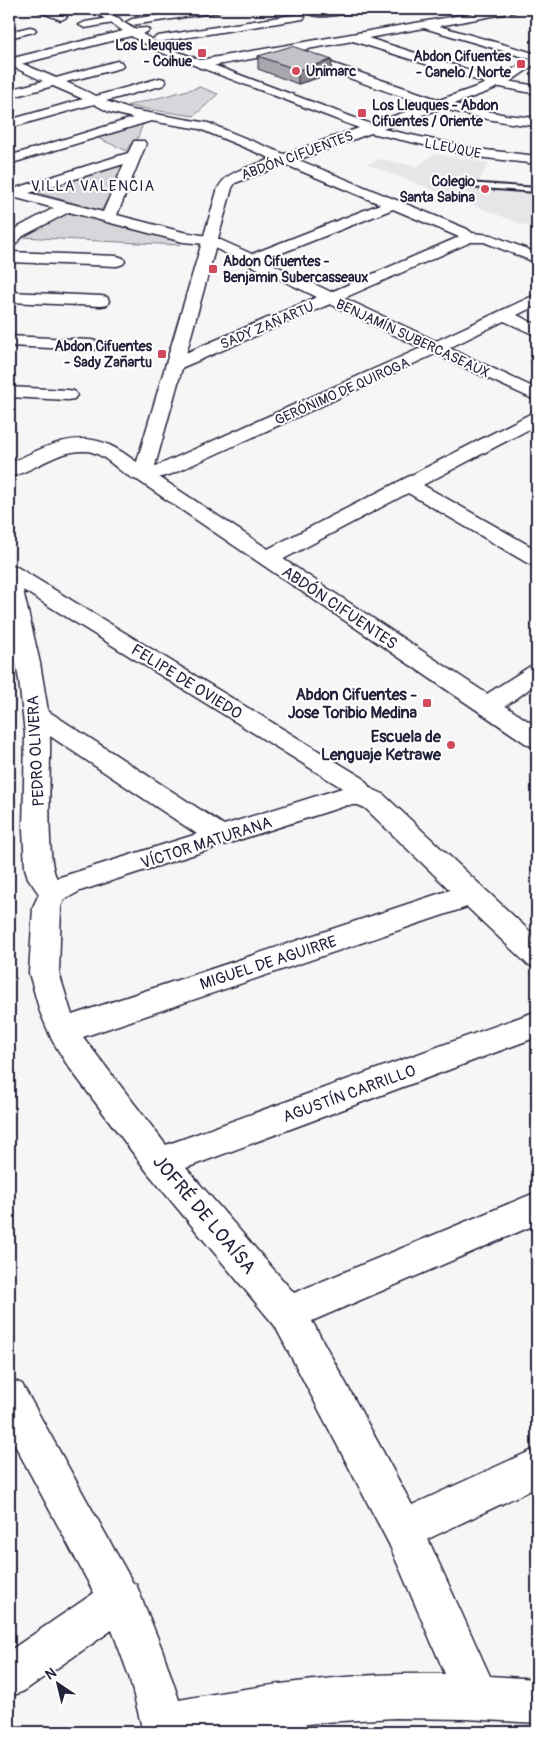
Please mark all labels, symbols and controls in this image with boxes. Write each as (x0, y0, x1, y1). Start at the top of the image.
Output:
place label: Los Lleuques - Coihue (115, 37, 193, 70)
marker: Los Lleuques - Coihue (196, 47, 208, 59)
place label: Abdon Cifuentes - Canelo / Norte (414, 48, 512, 81)
marker: Abdon Cifuentes - Canelo / Norte (515, 58, 527, 70)
place label: Unimarc (306, 63, 356, 80)
marker: Unimarc (290, 65, 302, 77)
place label: Los Lleuques - Abdon Cifuentes / Oriente (372, 97, 499, 130)
marker: Los Lleuques - Abdon Cifuentes / Oriente (356, 107, 368, 119)
street label: ABDÓN CIFUENTES (239, 126, 355, 184)
street label: LLEUQUE (423, 135, 483, 162)
place label: Colegio Santa Sabina (399, 173, 475, 206)
district label: VILLA VALENCIA (31, 177, 155, 196)
marker: Colegio Santa Sabina (479, 183, 491, 195)
place label: Abdon Cifuentes - Benjamin Subercasseaux (223, 253, 368, 286)
marker: Abdon Cifuentes - Benjamin Subercasseaux (207, 263, 219, 275)
street label: BENJAMÍN SUBERCASEAUX (333, 294, 493, 382)
street label: SADY ZAÑARTU (217, 297, 317, 353)
place label: Abdon Cifuentes - Sady Zañartu (55, 338, 153, 371)
marker: Abdon Cifuentes - Sady Zañartu (156, 348, 168, 360)
street label: GERÓNIMO DE QUIROGA (272, 353, 412, 429)
street label: ABDÓN CIFUENTES (278, 561, 401, 654)
street label: FELIPE DE OVIEDO (127, 640, 246, 724)
place label: Abdon Cifuentes - Jose Toribio Medina (288, 685, 418, 723)
street label: PEDRO OLIVERA (23, 695, 49, 807)
marker: Abdon Cifuentes - Jose Toribio Medina (421, 697, 433, 709)
place label: Escuela de Lenguaje Ketrawe (321, 727, 442, 765)
marker: Escuela de Lenguaje Ketrawe (445, 739, 457, 751)
street label: VÍCTOR MATURANA (138, 812, 274, 874)
street label: MIGUEL DE AGUIRRE (197, 931, 339, 995)
street label: AGUSTÍN CARRILLO (280, 1061, 419, 1127)
street label: JOFRÉ DE LOAÍSA (147, 1150, 261, 1279)
north arrow (32, 1658, 82, 1708)
text: N (42, 1664, 60, 1683)

